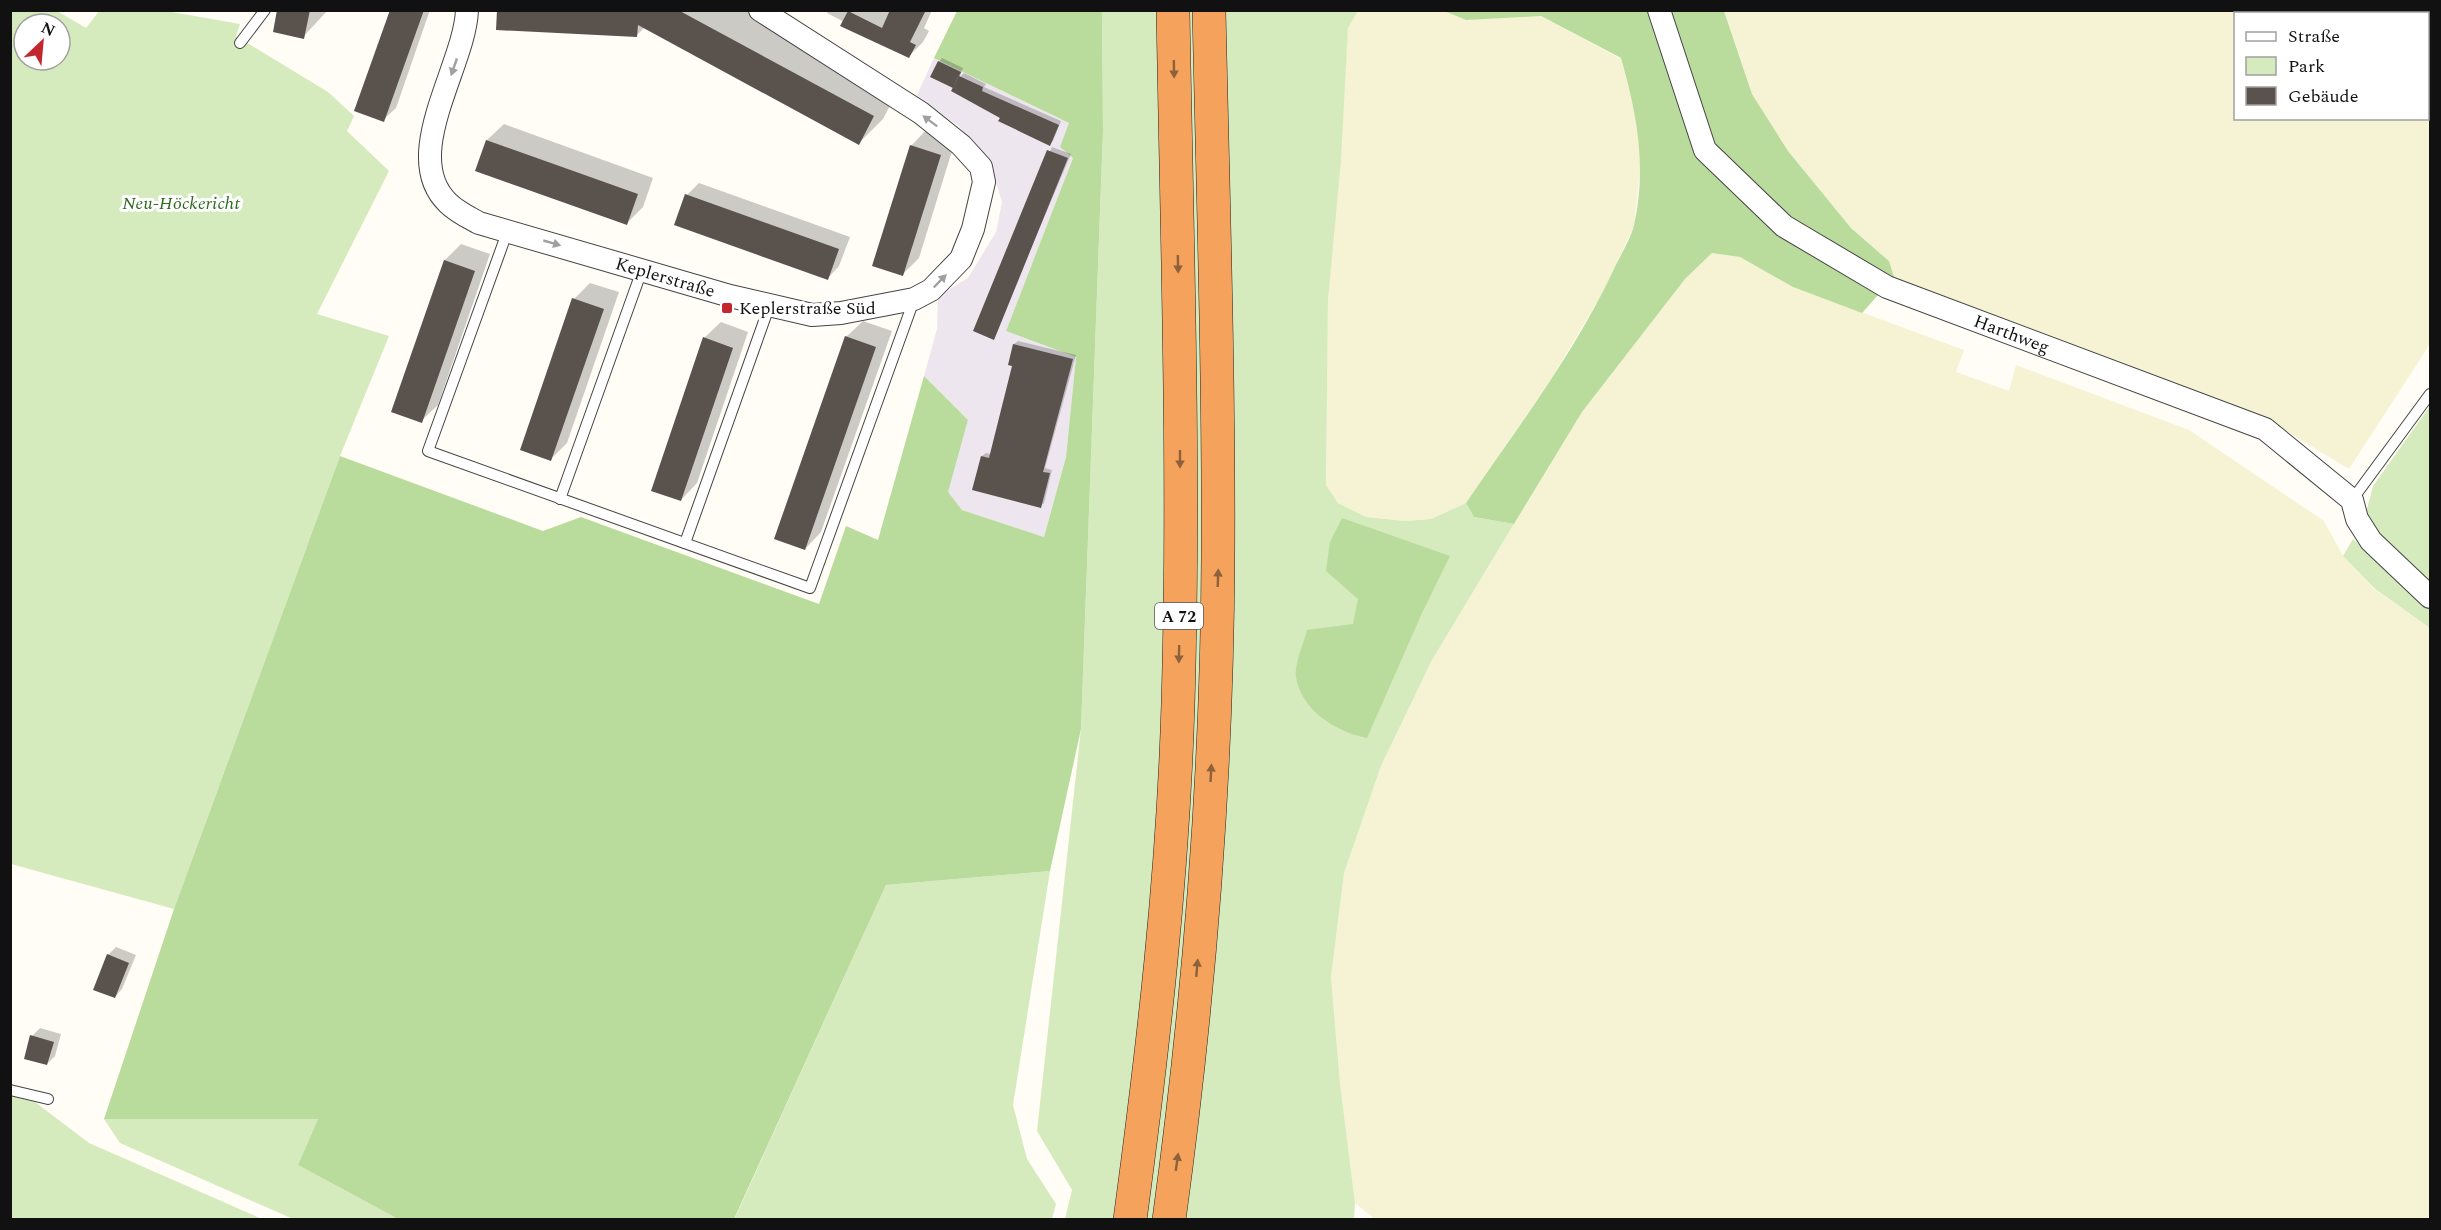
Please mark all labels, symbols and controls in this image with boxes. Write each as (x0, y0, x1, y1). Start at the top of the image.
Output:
north arrow (12, 12, 72, 72)
legend (2234, 12, 2429, 120)
text: N (37, 16, 59, 43)
text: Straße (2288, 23, 2340, 50)
text: Park (2288, 53, 2325, 80)
one-way arrow (448, 58, 458, 76)
one-way arrow (1169, 59, 1179, 78)
text: Gebäude (2288, 83, 2358, 110)
one-way arrow (923, 115, 938, 127)
park label: Neu-Höckericht (122, 190, 240, 217)
one-way arrow (543, 239, 561, 248)
street label: Keplerstraße (612, 250, 718, 305)
one-way arrow (1173, 254, 1183, 273)
one-way arrow (933, 274, 947, 289)
place label: Keplerstraße Süd (739, 295, 876, 322)
marker: Keplerstraße Süd (720, 301, 734, 315)
street label: Harthweg (1970, 308, 2054, 361)
one-way arrow (1175, 449, 1185, 468)
one-way arrow (1213, 569, 1222, 588)
road number: A 72 (1155, 603, 1203, 629)
one-way arrow (1174, 644, 1183, 663)
one-way arrow (1207, 764, 1216, 783)
one-way arrow (1192, 958, 1202, 977)
one-way arrow (1172, 1152, 1181, 1171)

